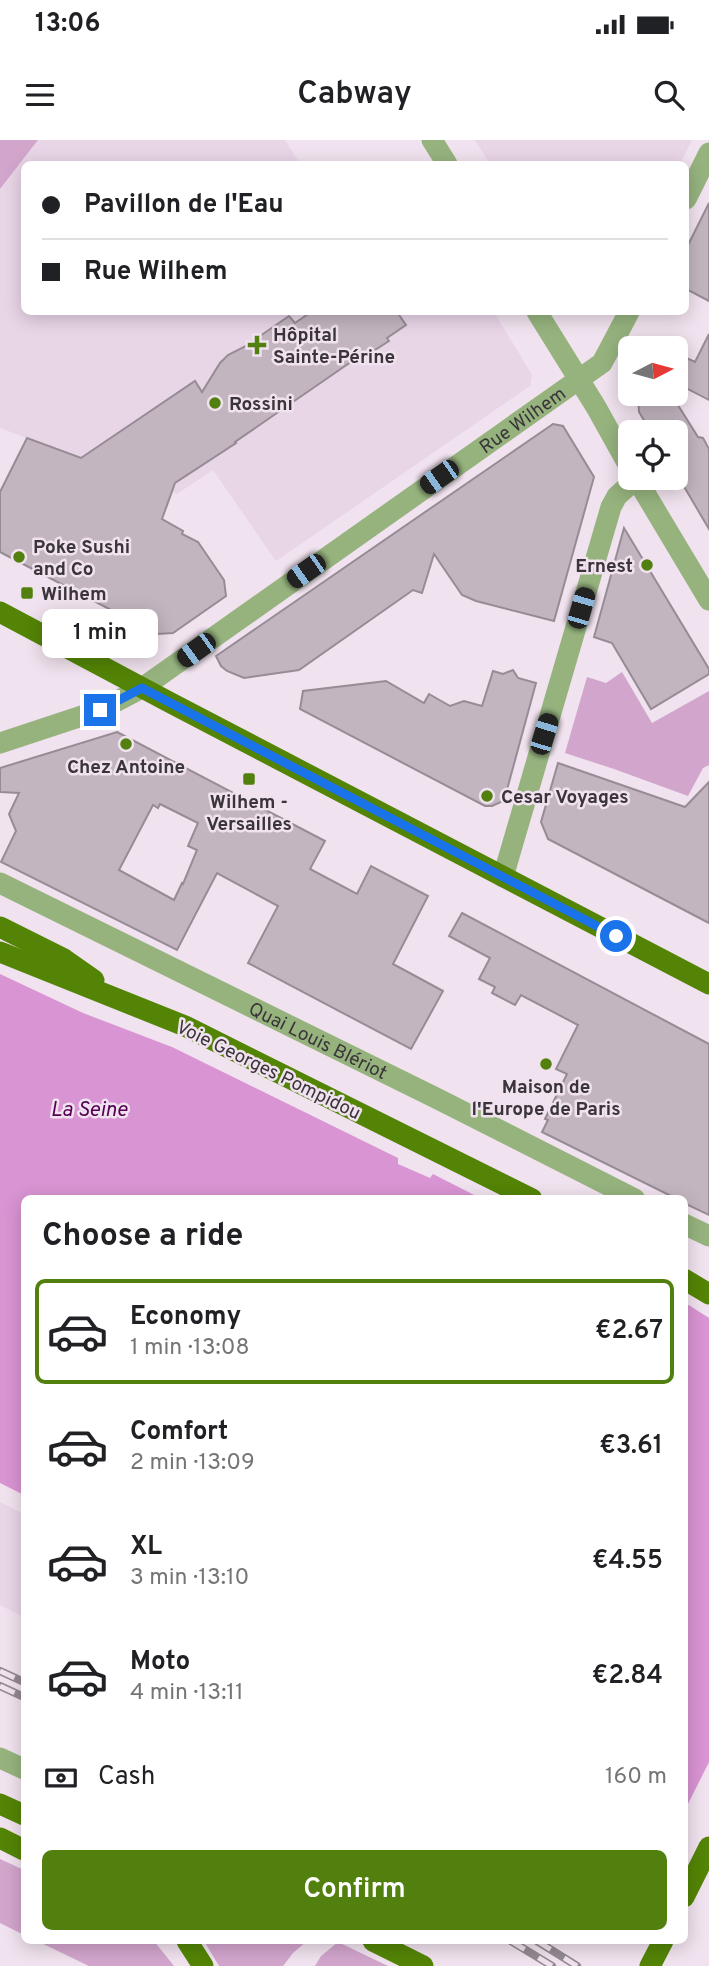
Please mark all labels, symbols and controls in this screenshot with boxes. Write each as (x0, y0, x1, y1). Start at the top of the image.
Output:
text: 13:06 (35, 8, 100, 41)
text: Cabway (297, 75, 412, 115)
icon: menu (21, 76, 59, 114)
icon: search (650, 76, 688, 114)
text: Pavillon de l'Eau (84, 189, 284, 222)
text: Rue Wilhem (84, 256, 227, 289)
place label: Hôpital Sainte-Périne (273, 324, 395, 370)
marker: Hôpital Sainte-Périne (247, 335, 267, 355)
north arrow (618, 336, 688, 406)
map controls (618, 336, 688, 490)
street label: Rue Wilhem (475, 382, 571, 460)
place label: Rossini (229, 393, 293, 417)
marker: Rossini (207, 395, 223, 411)
button: locate (618, 420, 688, 490)
car (416, 456, 463, 498)
place label: Poke Sushi and Co (33, 536, 130, 582)
marker: Poke Sushi and Co (11, 549, 27, 565)
car (283, 550, 330, 592)
place label: Ernest (575, 555, 633, 579)
marker: Ernest (639, 557, 655, 573)
place label: Wilhem (41, 583, 107, 607)
marker: Wilhem (19, 585, 35, 601)
car (566, 585, 597, 631)
callout: 1 min (42, 608, 158, 658)
text: 1 min (73, 619, 127, 648)
car (173, 629, 220, 671)
route end (84, 694, 116, 726)
car (528, 711, 561, 757)
marker: Chez Antoine (118, 736, 134, 752)
place label: Chez Antoine (67, 756, 185, 780)
marker: Wilhem - Versailles (241, 771, 257, 787)
place label: Cesar Voyages (501, 786, 629, 810)
marker: Cesar Voyages (479, 788, 495, 804)
place label: Wilhem - Versailles (206, 791, 292, 837)
route start (600, 920, 632, 952)
street label: Quai Louis Blériot (244, 998, 391, 1086)
street label: Voie Georges Pompidou (172, 1016, 364, 1126)
marker: Maison de l'Europe de Paris (538, 1056, 554, 1072)
place label: Maison de l'Europe de Paris (472, 1076, 621, 1122)
water label: La Seine (51, 1097, 129, 1124)
text: Choose a ride (42, 1217, 243, 1257)
icon: car (46, 1300, 109, 1363)
text: Economy (130, 1301, 241, 1334)
text: €2.67 (595, 1315, 663, 1348)
text: 1 min · 13:08 (130, 1334, 249, 1363)
icon: car (46, 1415, 109, 1478)
text: Comfort (130, 1416, 228, 1449)
text: €3.61 (599, 1430, 663, 1463)
text: 2 min · 13:09 (130, 1449, 255, 1478)
icon: car (46, 1530, 109, 1593)
text: XL (130, 1531, 162, 1564)
text: €4.55 (592, 1545, 663, 1578)
text: 3 min · 13:10 (130, 1564, 249, 1593)
icon: car (46, 1645, 109, 1708)
text: Moto (130, 1646, 190, 1679)
text: €2.84 (592, 1660, 663, 1693)
text: 4 min · 13:11 (130, 1679, 244, 1708)
icon: cash (42, 1759, 80, 1797)
text: Cash (98, 1761, 155, 1794)
text: 160 m (605, 1763, 667, 1792)
button: Confirm (42, 1850, 667, 1930)

